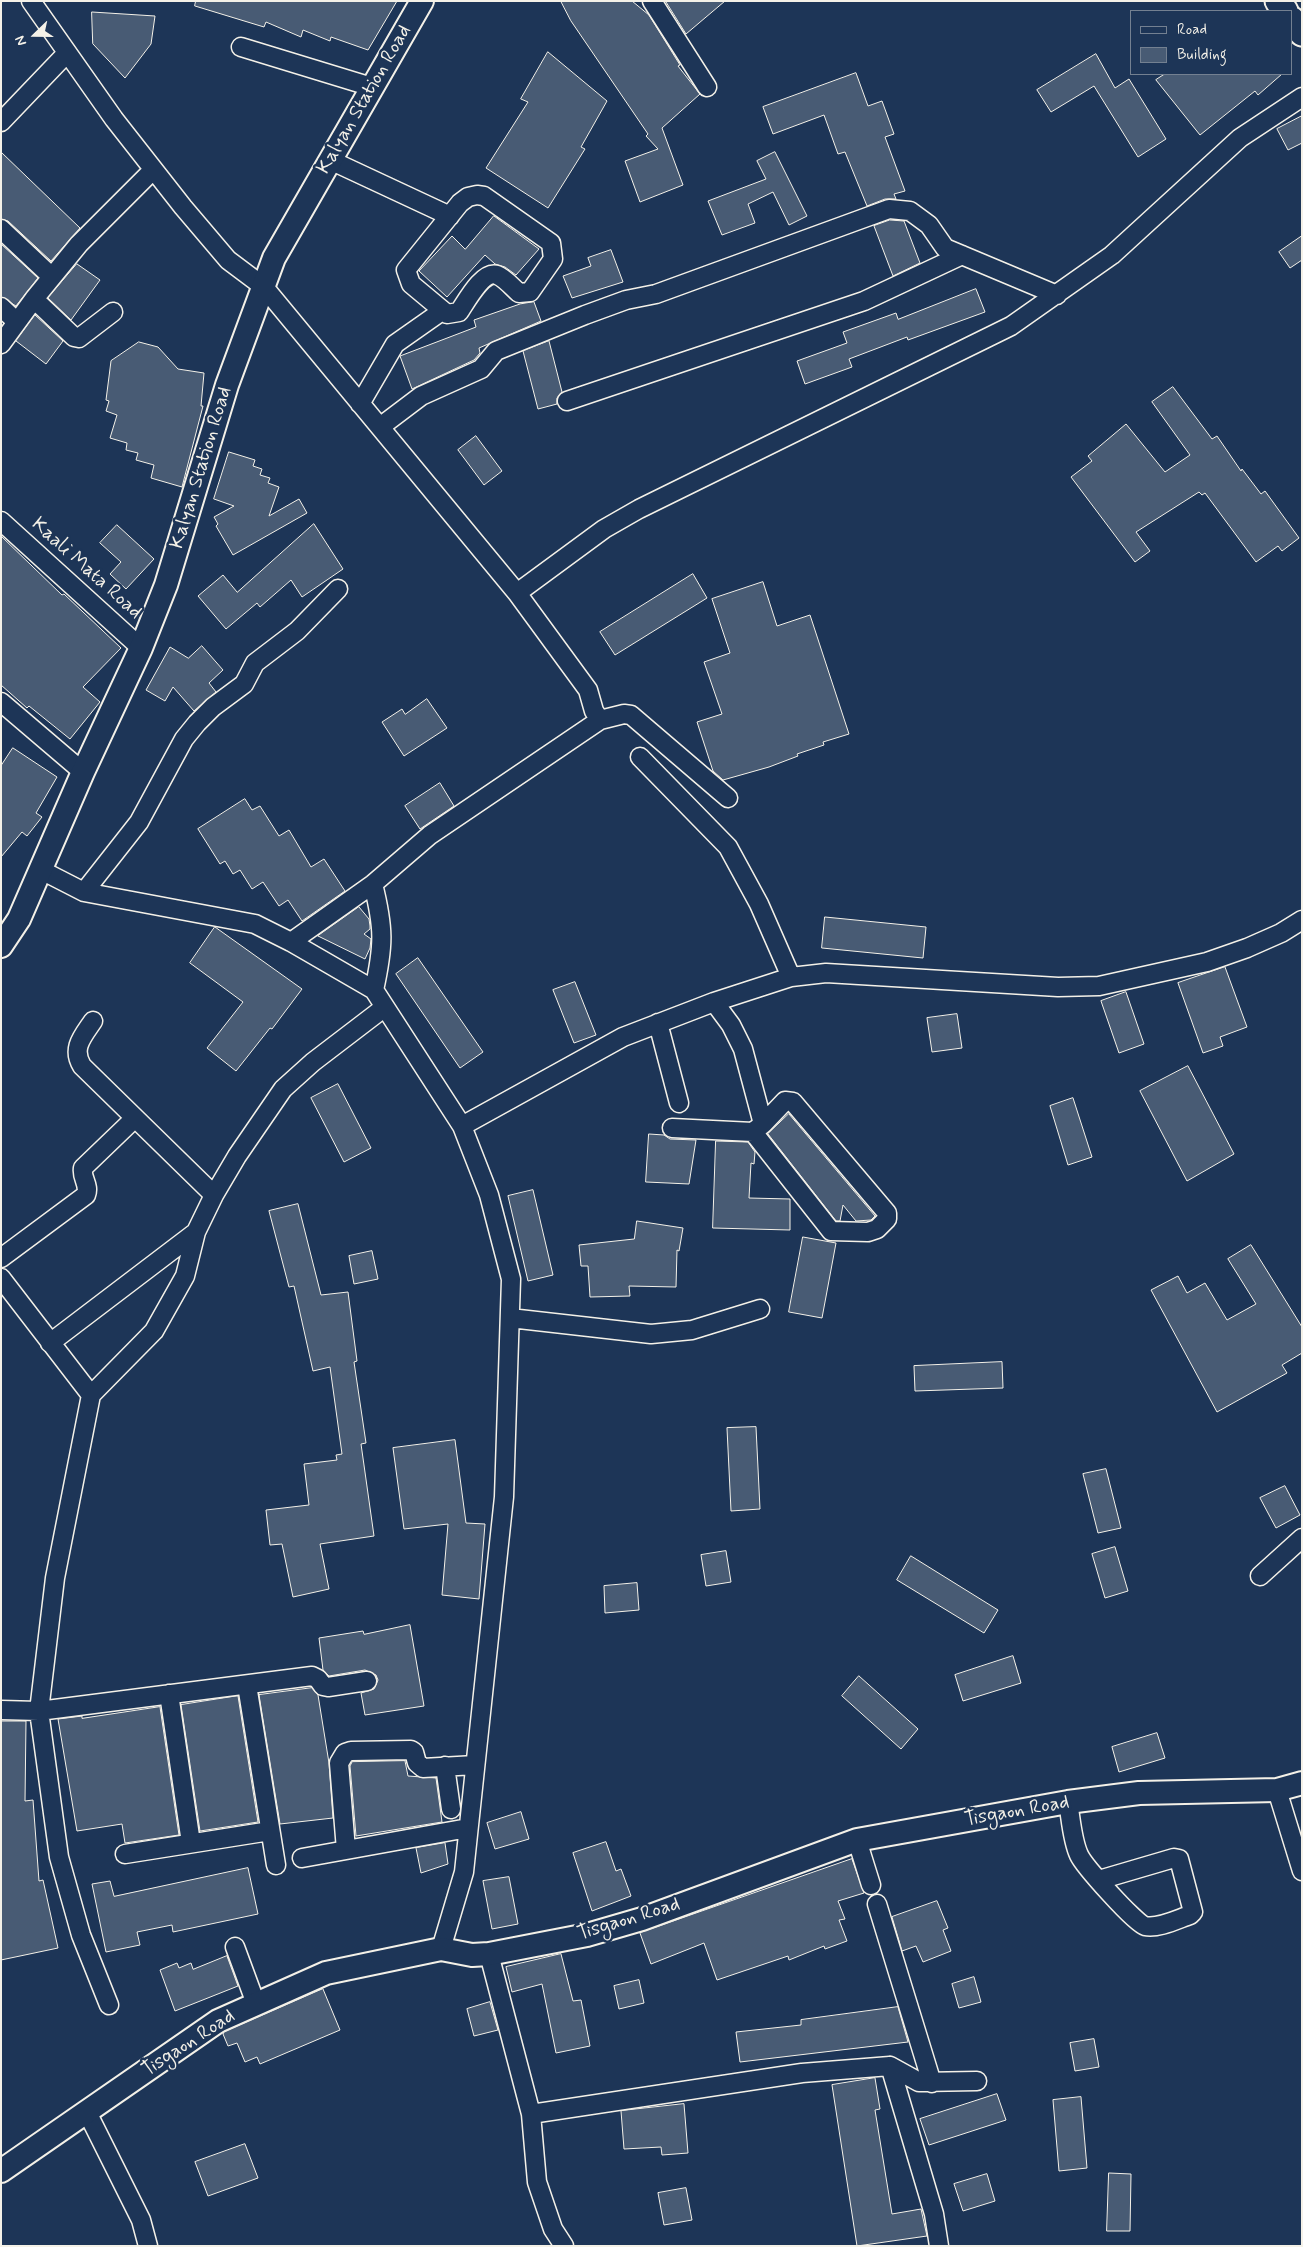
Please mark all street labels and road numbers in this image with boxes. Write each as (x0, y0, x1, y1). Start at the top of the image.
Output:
street label: Kalyan Station Road (313, 21, 417, 179)
street label: Kalyan Station Road (166, 384, 238, 552)
street label: Kaali Mata Road (26, 513, 146, 625)
street label: Tisgaon Road (963, 1791, 1071, 1833)
street label: Tisgaon Road (575, 1893, 683, 1947)
street label: Tisgaon Road (138, 2005, 240, 2083)

